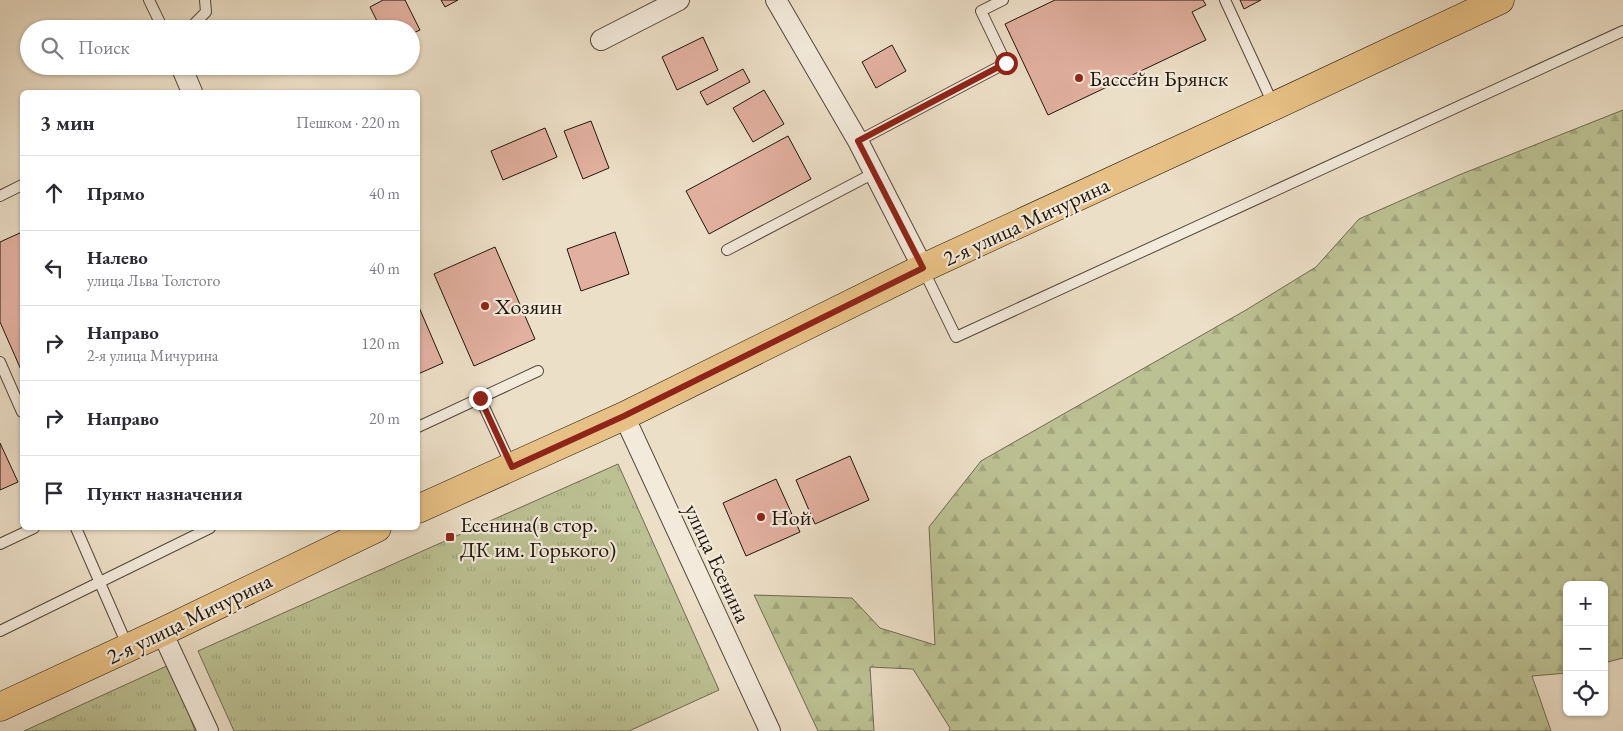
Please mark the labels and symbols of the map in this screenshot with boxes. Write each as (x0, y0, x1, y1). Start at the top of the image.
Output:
route start (995, 52, 1018, 75)
place label: Бассейн Брянск (1089, 64, 1229, 93)
marker: Бассейн Брянск (1073, 72, 1085, 84)
street label: 2-я улица Мичурина (938, 170, 1114, 273)
place label: Хозяин (494, 292, 562, 321)
marker: Хозяин (479, 300, 491, 312)
route end (469, 387, 492, 410)
street label: улица Есенина (677, 499, 758, 628)
place label: Ной (771, 503, 812, 532)
place label: Есенина(в стор. ДК им. Горького) (460, 510, 616, 564)
marker: Ной (755, 511, 767, 523)
marker: Есенина(в стор. ДК им. Горького) (444, 531, 456, 543)
street label: 2-я улица Мичурина (102, 566, 277, 671)

